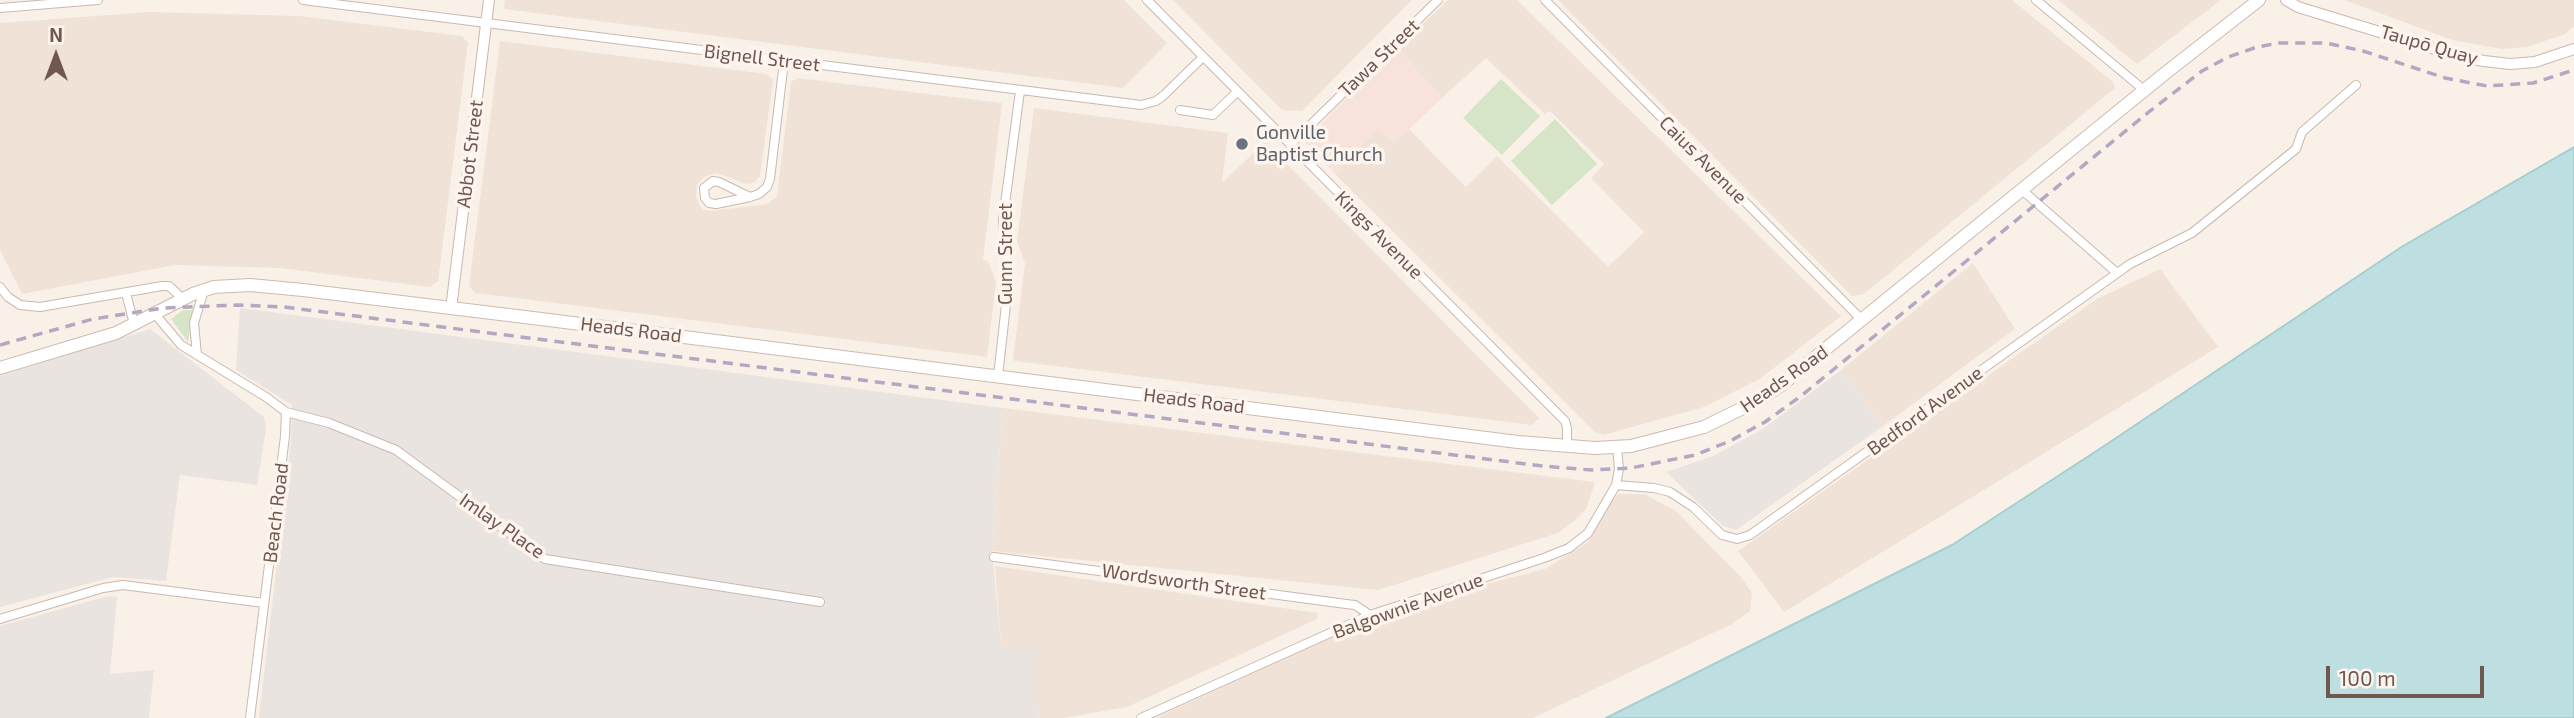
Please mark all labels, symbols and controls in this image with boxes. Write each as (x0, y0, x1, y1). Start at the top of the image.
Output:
street label: Tawa Street (1334, 14, 1424, 102)
street label: Taupō Quay (2378, 20, 2480, 70)
north arrow (21, 21, 91, 91)
text: N (49, 23, 63, 46)
street label: Bignell Street (703, 40, 821, 76)
street label: Abbot Street (452, 99, 488, 209)
street label: Caius Avenue (1655, 112, 1751, 208)
place label: Gonville Baptist Church (1256, 122, 1383, 166)
marker: Gonville Baptist Church (1234, 136, 1250, 152)
street label: Kings Avenue (1330, 186, 1428, 284)
street label: Gunn Street (995, 203, 1017, 305)
street label: Heads Road (579, 312, 683, 348)
street label: Heads Road (1736, 340, 1832, 418)
street label: Bedford Avenue (1863, 362, 1987, 460)
street label: Heads Road (1142, 383, 1246, 419)
street label: Beach Road (259, 462, 293, 564)
street label: Imlay Place (455, 488, 549, 564)
street label: Wordsworth Street (1100, 559, 1268, 605)
street label: Balgownie Avenue (1330, 568, 1486, 644)
scale bar (2329, 652, 2486, 696)
text: 100 m (2339, 665, 2396, 690)

